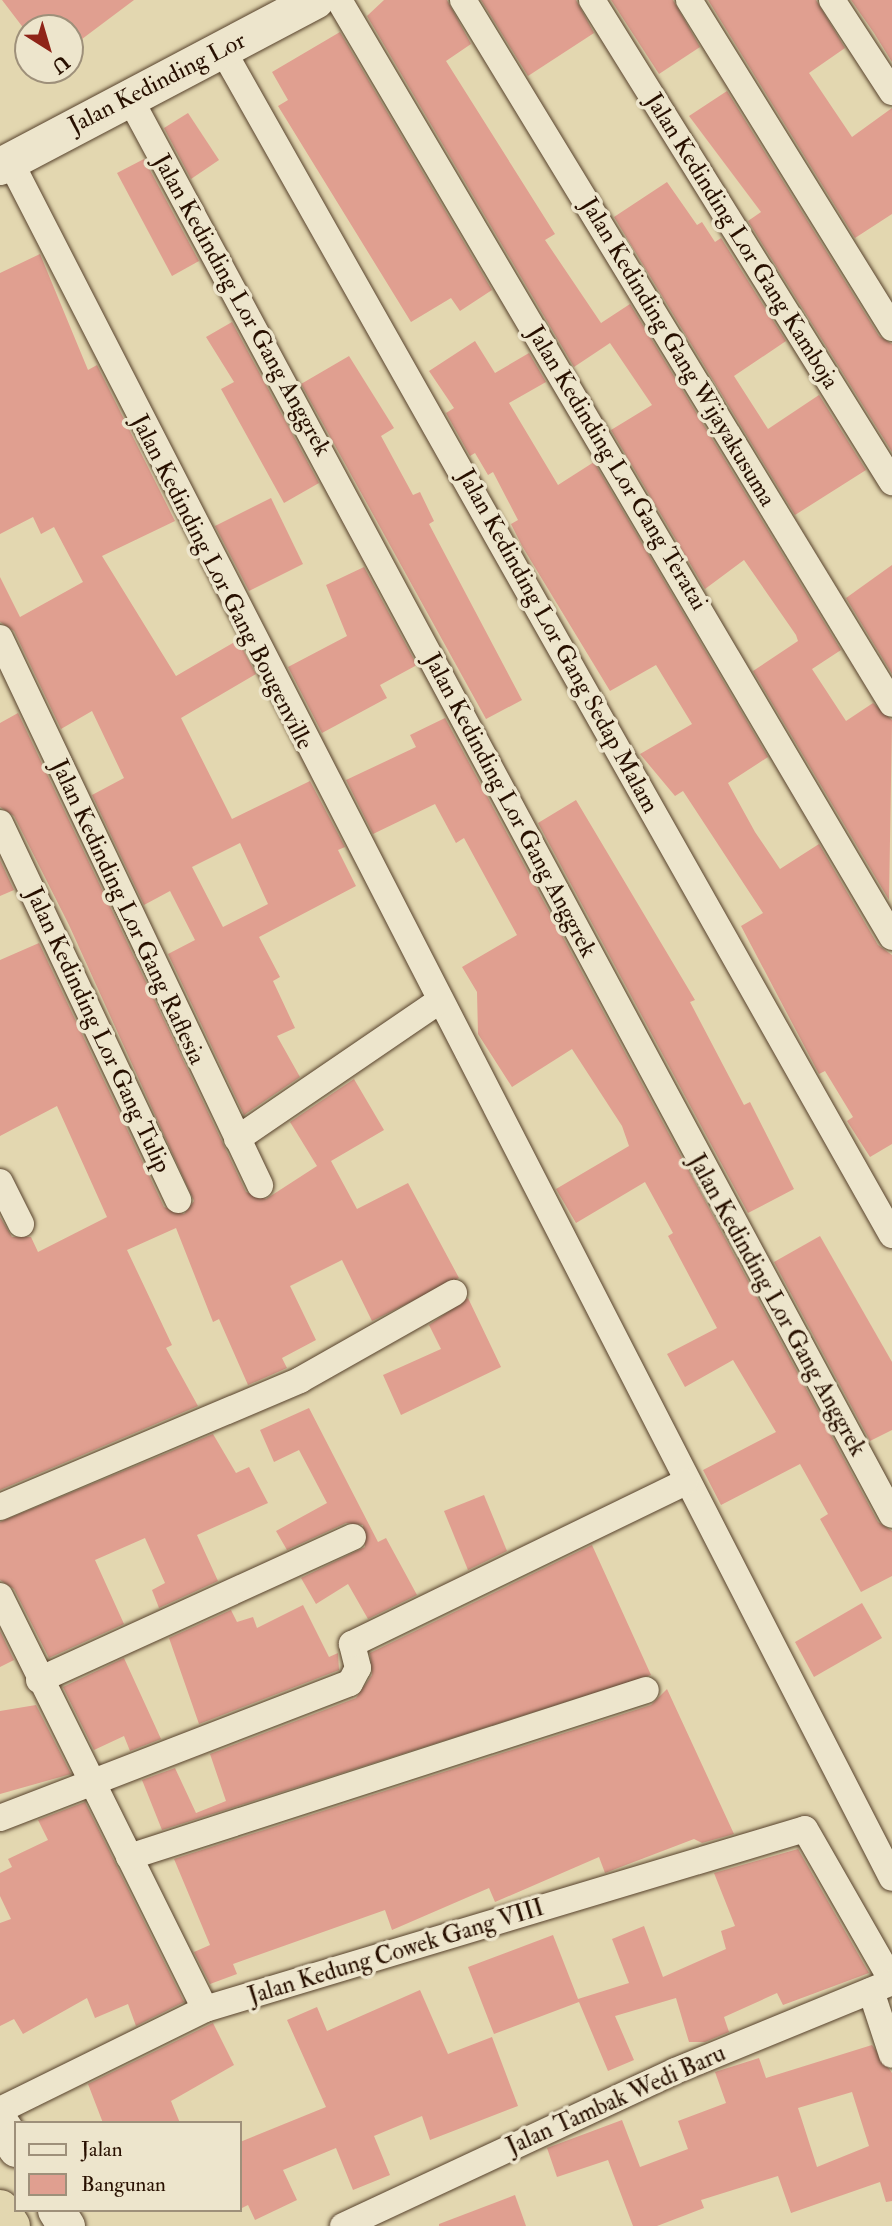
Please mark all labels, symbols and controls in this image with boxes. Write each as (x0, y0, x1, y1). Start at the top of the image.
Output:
north arrow (14, 14, 84, 84)
street label: Jalan Kedinding Lor (64, 26, 250, 140)
text: U (47, 50, 74, 79)
street label: Jalan Kedinding Lor Gang Kamboja (639, 88, 845, 394)
street label: Jalan Kedinding Lor Gang Anggrek (147, 149, 337, 461)
street label: Jalan Kedinding Gang Wijayakusuma (574, 192, 782, 512)
street label: Jalan Kedinding Lor Gang Teratai (520, 320, 714, 616)
street label: Jalan Kedinding Lor Gang Bougenville (125, 410, 319, 754)
street label: Jalan Kedinding Lor Gang Sedap Malam (451, 464, 665, 818)
street label: Jalan Kedinding Lor Gang Anggrek (417, 648, 603, 962)
street label: Jalan Kedinding Lor Gang Raflesia (45, 755, 211, 1069)
street label: Jalan Kedinding Lor Gang Tulip (19, 883, 177, 1177)
street label: Jalan Kedinding Lor Gang Anggrek (682, 1149, 872, 1461)
street label: Jalan Kedung Cowek Gang VIII (245, 1893, 547, 2011)
street label: Jalan Tambak Wedi Baru (502, 2039, 730, 2161)
legend (14, 2121, 242, 2212)
text: Jalan (81, 2136, 123, 2163)
text: Bangunan (81, 2171, 166, 2198)

